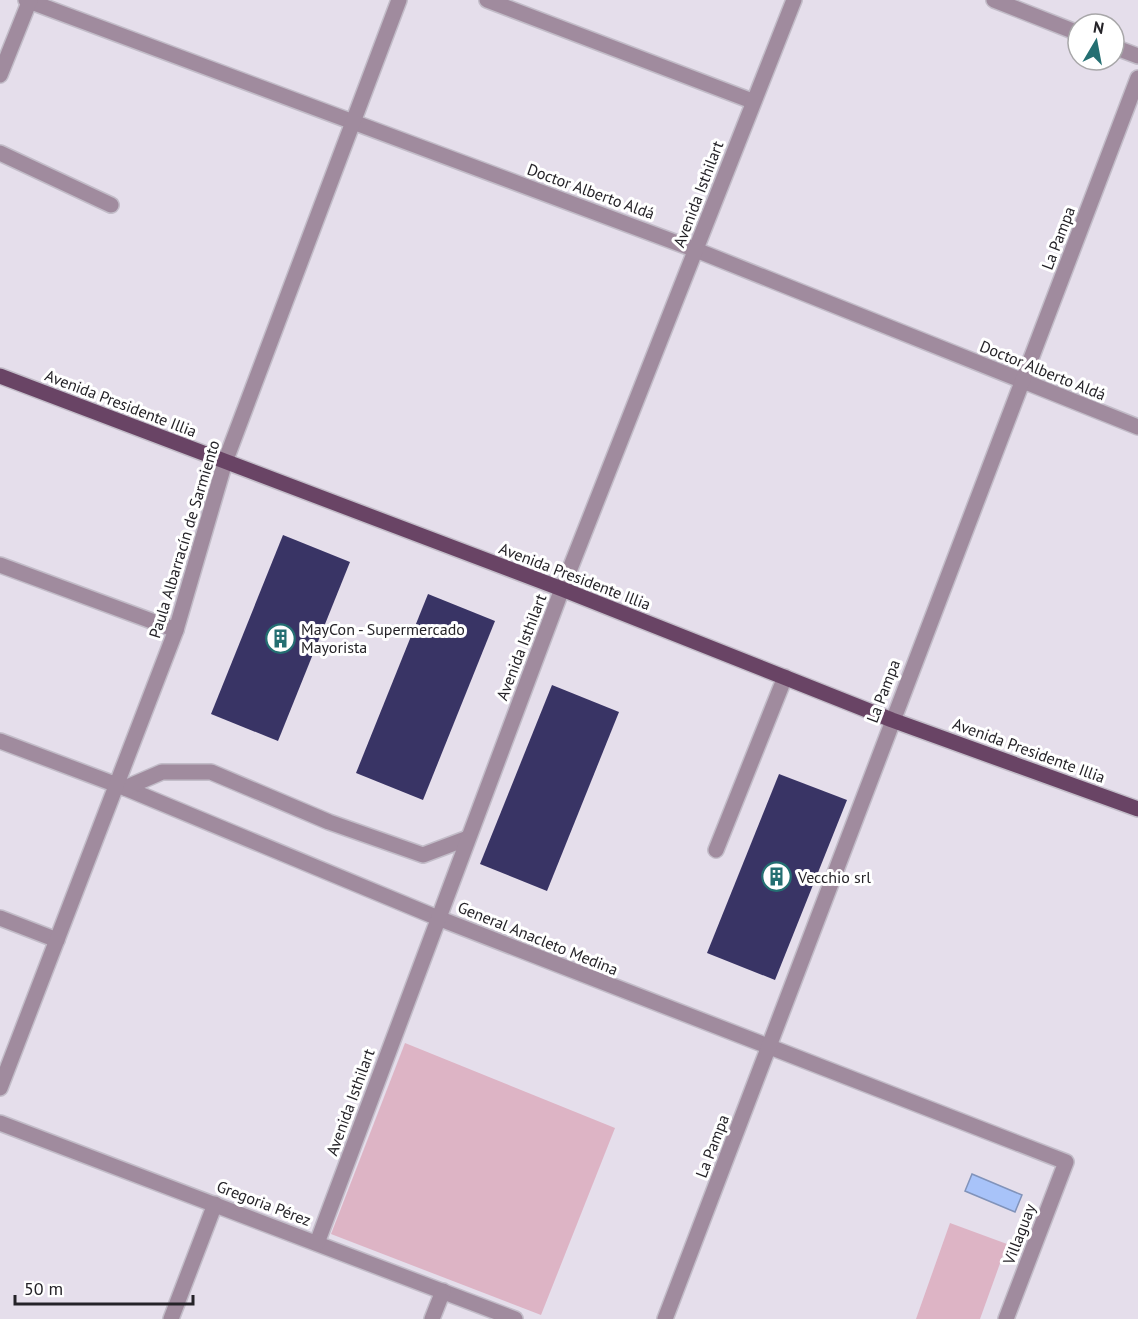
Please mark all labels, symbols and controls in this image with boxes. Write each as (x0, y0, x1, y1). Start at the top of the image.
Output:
north arrow (1066, 12, 1126, 72)
text: N (1092, 16, 1106, 38)
street label: Avenida Isthilart (669, 138, 728, 250)
street label: Doctor Alberto Aldá (525, 159, 657, 223)
street label: La Pampa (1037, 204, 1079, 272)
street label: Doctor Alberto Aldá (977, 336, 1109, 404)
street label: Avenida Presidente Illia (42, 365, 200, 441)
street label: Paula Albarracín de Sarmiento (144, 438, 224, 640)
street label: Avenida Presidente Illia (496, 538, 654, 614)
street label: Avenida Isthilart (492, 591, 551, 703)
place label: MayCon - Supermercado Mayorista (301, 619, 465, 657)
building icon: MayCon - Supermercado Mayorista (264, 622, 296, 654)
street label: La Pampa (862, 657, 904, 725)
street label: Avenida Presidente Illia (950, 713, 1108, 787)
building icon: Vecchio srl (761, 861, 793, 893)
place label: Vecchio srl (797, 867, 871, 887)
street label: General Anacleto Medina (455, 897, 621, 979)
street label: Avenida Isthilart (321, 1045, 379, 1158)
street label: La Pampa (691, 1112, 733, 1180)
street label: Gregoria Pérez (214, 1176, 314, 1230)
street label: Villaguay (998, 1200, 1040, 1268)
scale bar (15, 1268, 194, 1306)
text: 50 m (24, 1277, 63, 1300)

